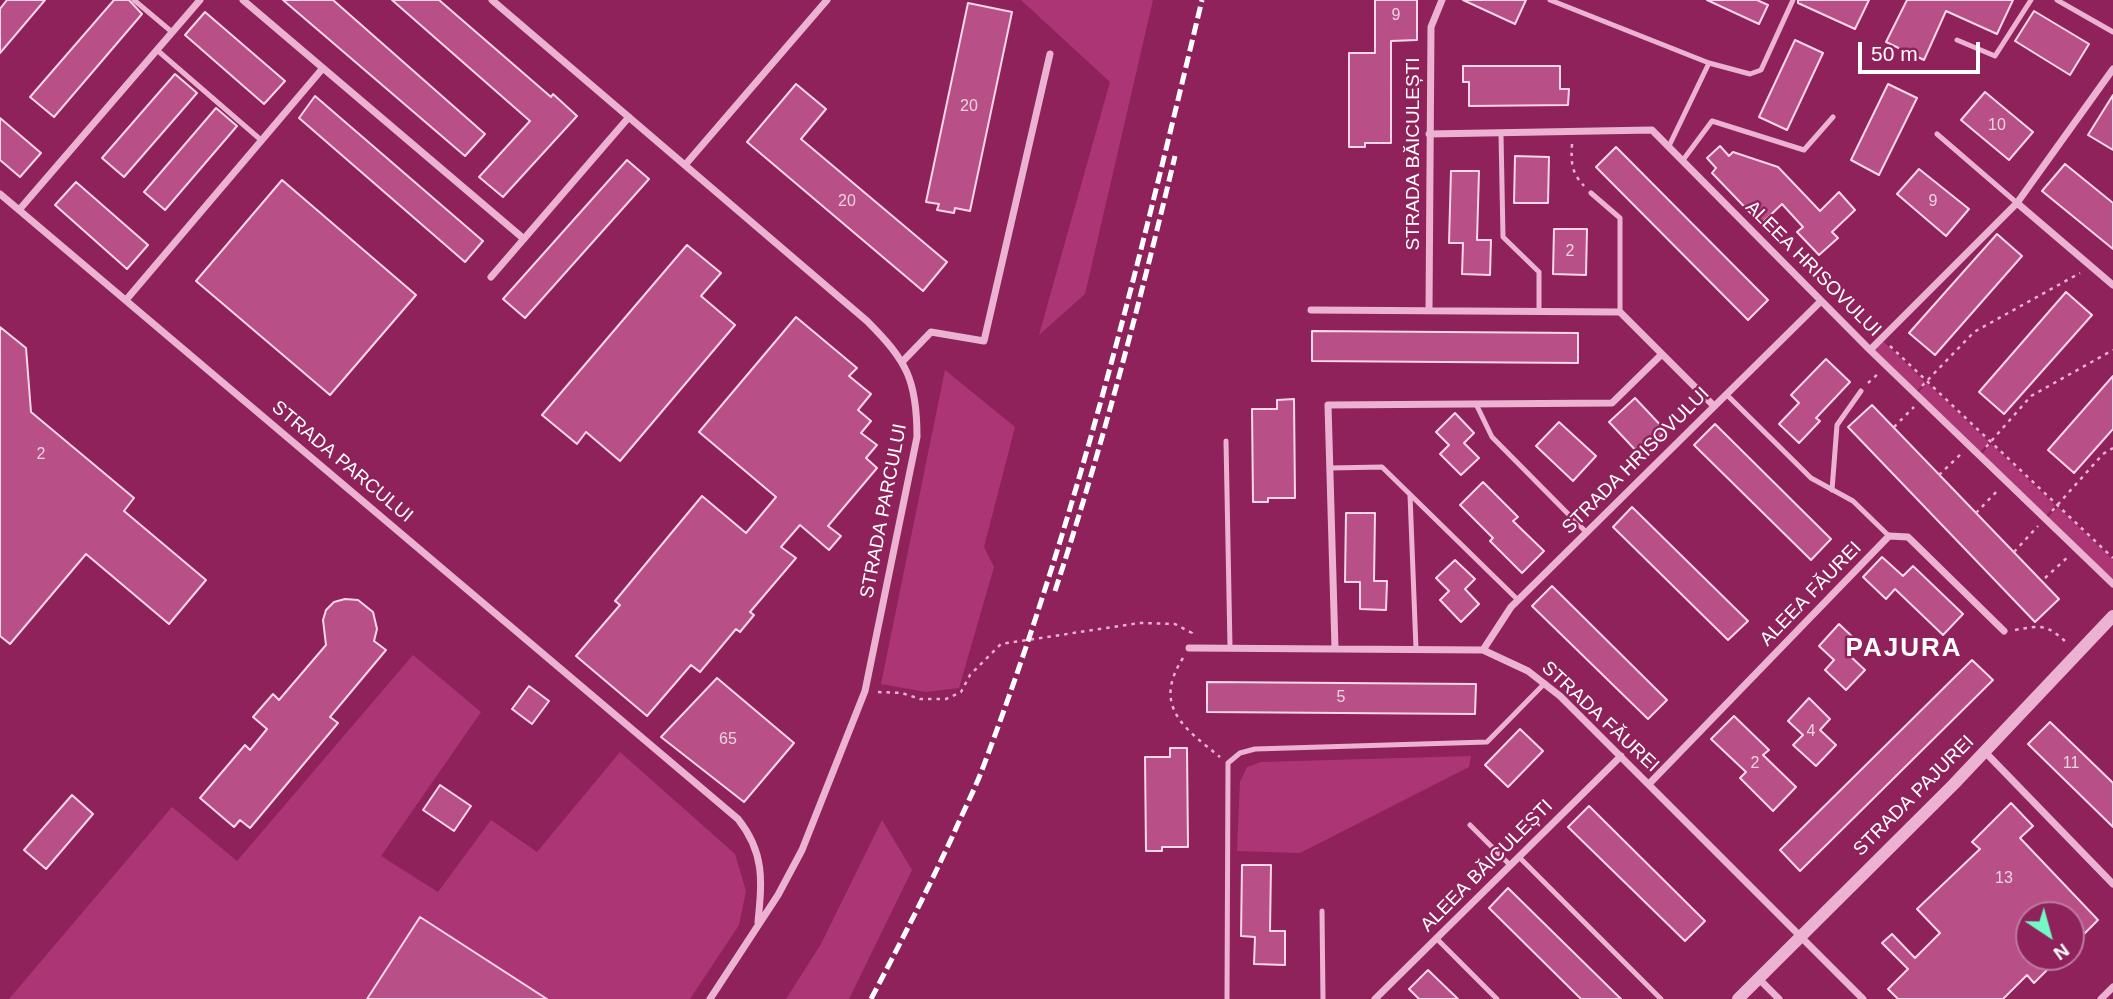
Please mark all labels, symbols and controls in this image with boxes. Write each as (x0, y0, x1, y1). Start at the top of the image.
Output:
house number: 9 (1392, 6, 1400, 26)
scale bar (1861, 28, 1983, 72)
text: 50 m (1871, 42, 1918, 65)
street label: STRADA BĂICULEȘTI (1403, 57, 1425, 251)
house number: 20 (960, 97, 978, 117)
house number: 10 (1988, 116, 2006, 136)
house number: 20 (838, 192, 856, 212)
house number: 9 (1929, 192, 1937, 212)
street label: ALEEA HRISOVULUI (1740, 196, 1886, 342)
house number: 2 (1566, 242, 1574, 262)
street label: STRADA HRISOVULUI (1558, 383, 1714, 539)
street label: STRADA PARCULUI (267, 396, 417, 528)
street label: STRADA PARCULUI (856, 422, 912, 600)
house number: 2 (37, 445, 45, 465)
street label: ALEEA FĂUREI (1755, 537, 1867, 651)
district label: PAJURA (1846, 633, 1962, 665)
street label: STRADA FĂUREI (1537, 657, 1663, 777)
house number: 5 (1337, 688, 1345, 708)
house number: 4 (1807, 722, 1815, 742)
house number: 65 (719, 730, 737, 750)
street label: STRADA PAJUREI (1849, 731, 1979, 861)
house number: 2 (1751, 754, 1759, 774)
house number: 11 (2063, 754, 2079, 774)
street label: ALEEA BĂICULEȘTI (1416, 795, 1558, 937)
house number: 13 (1995, 869, 2013, 889)
north arrow (2015, 901, 2085, 971)
text: N (2050, 939, 2073, 964)

